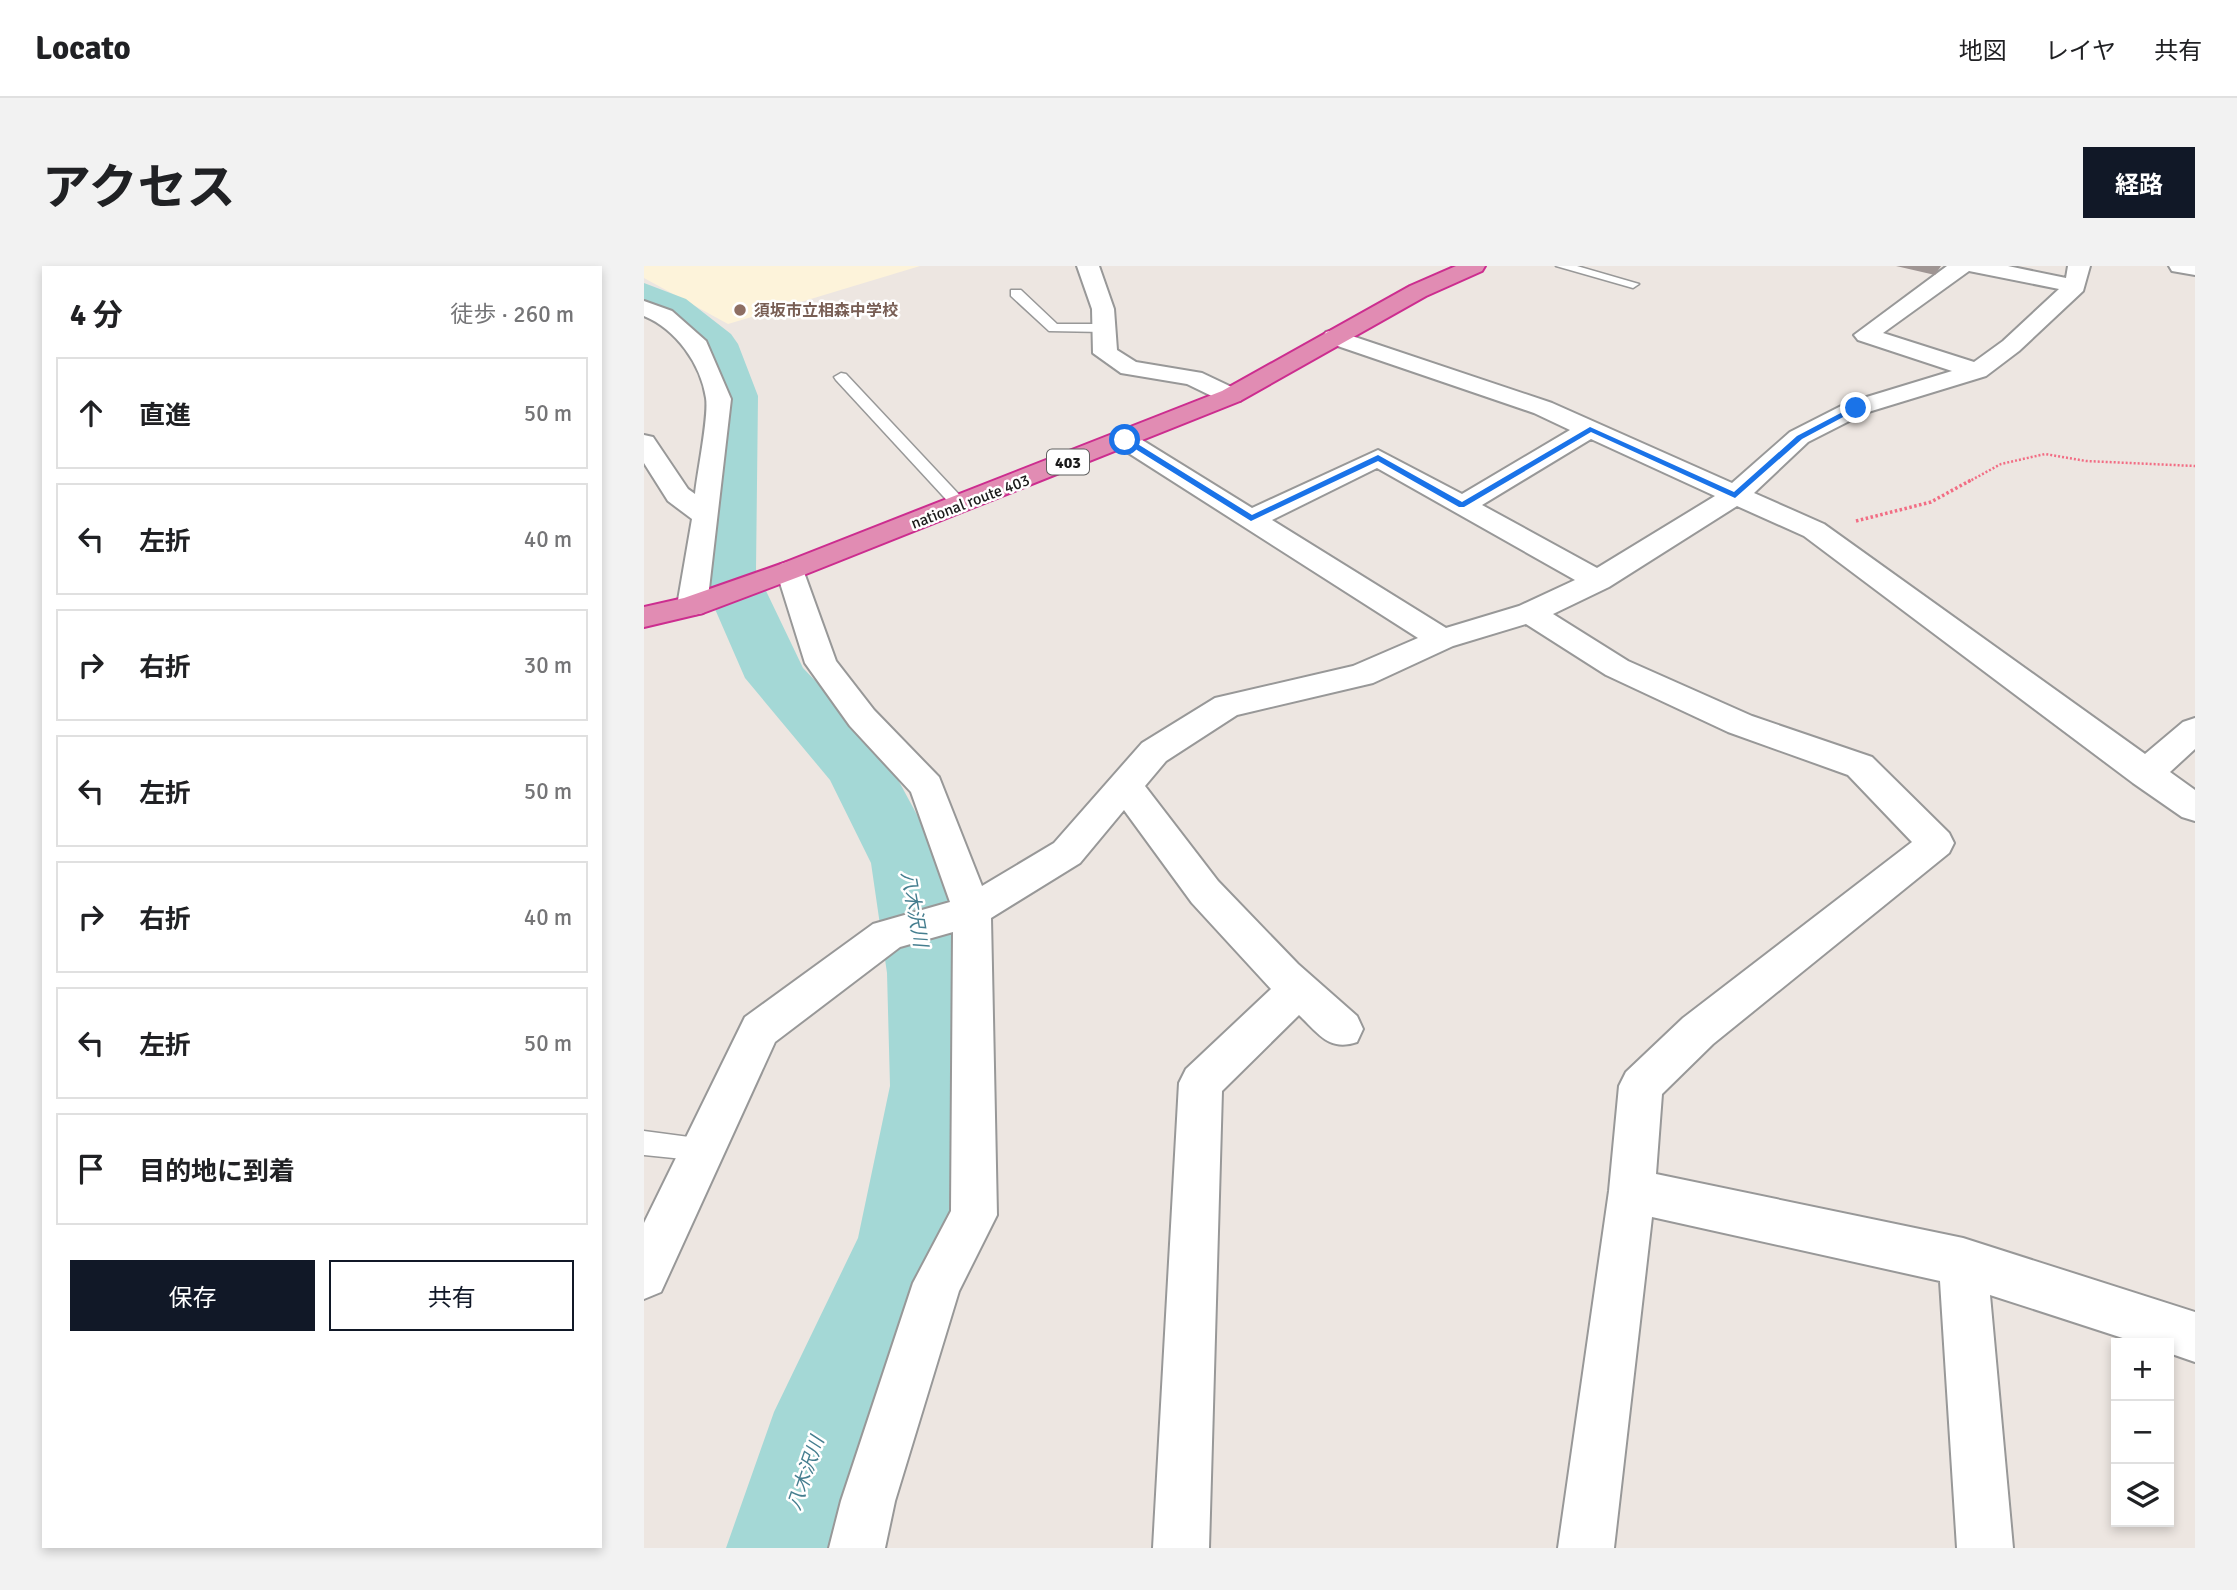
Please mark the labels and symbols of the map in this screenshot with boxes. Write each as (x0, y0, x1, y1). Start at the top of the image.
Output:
place label: 須坂市立相森中学校 (754, 301, 898, 321)
marker: 須坂市立相森中学校 (732, 302, 748, 318)
route end (1840, 392, 1871, 423)
route start (1109, 424, 1140, 455)
road number: 403 (1047, 450, 1089, 474)
street label: national route 403 (908, 470, 1033, 534)
water label: 八木沢川 (896, 870, 933, 951)
water label: 八木沢川 (782, 1432, 830, 1513)

